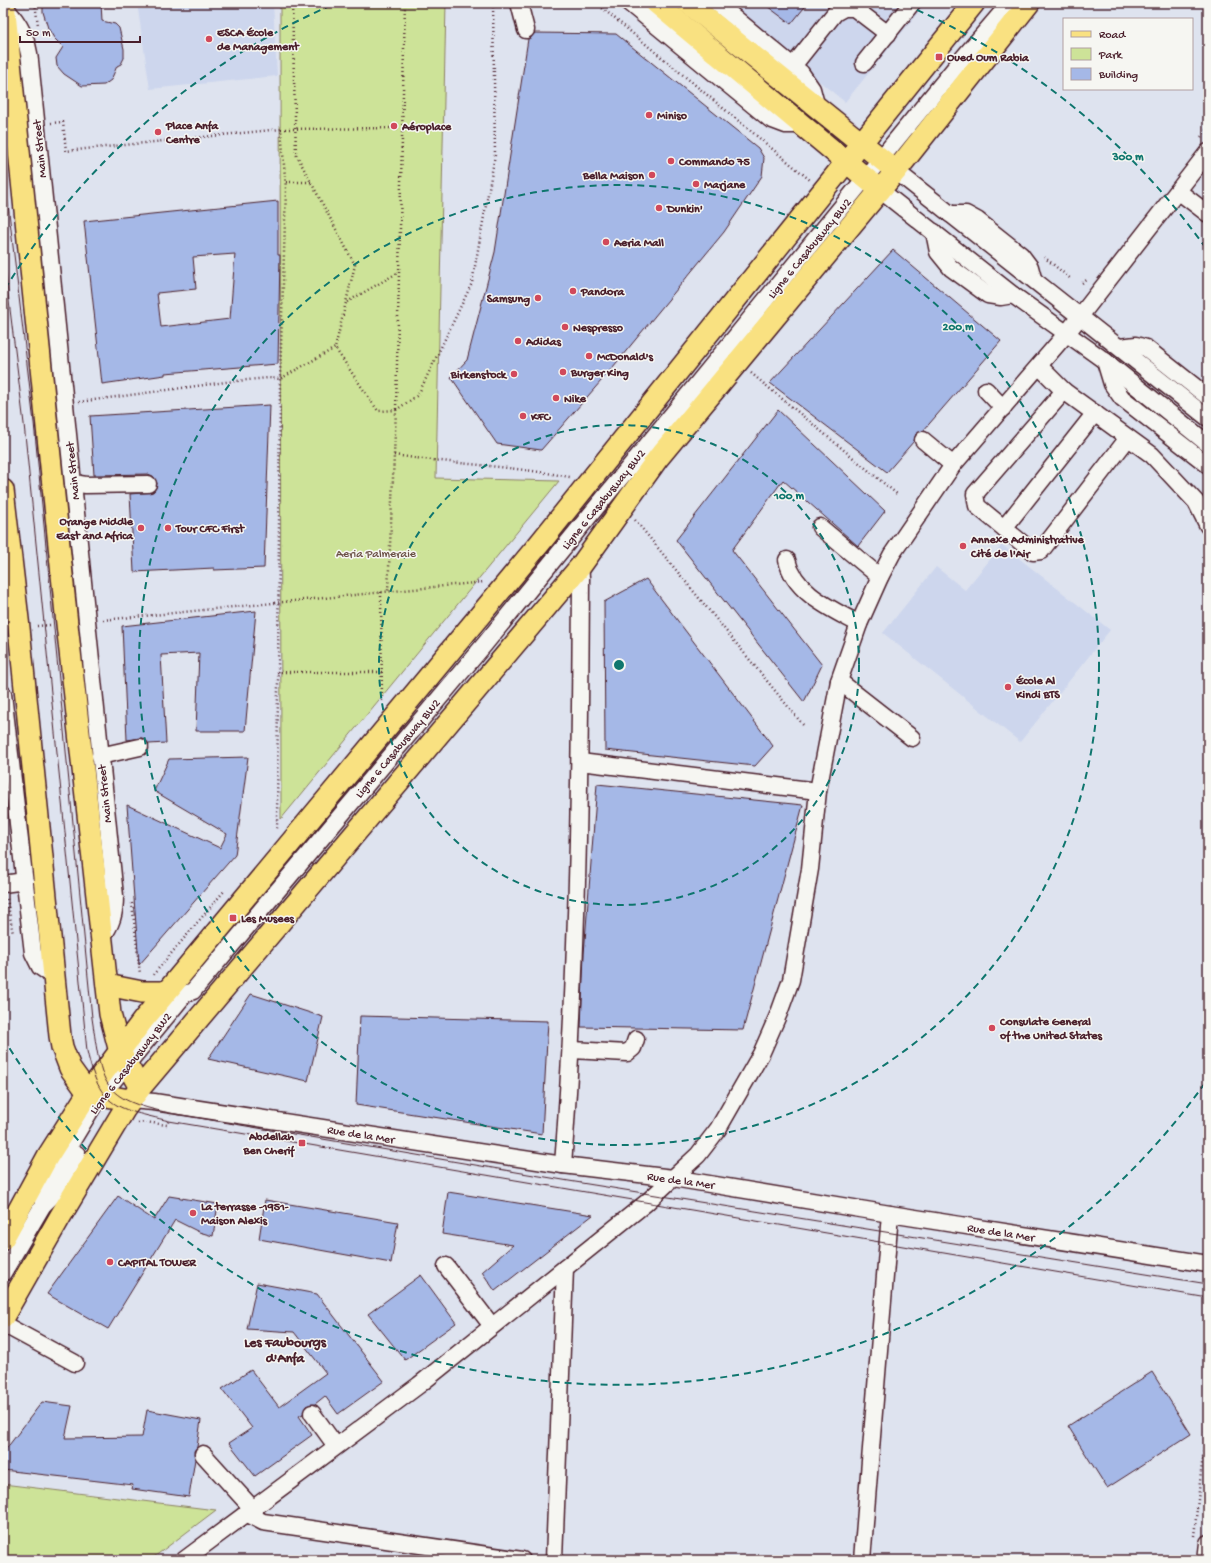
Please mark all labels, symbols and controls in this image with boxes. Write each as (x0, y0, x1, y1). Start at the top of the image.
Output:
scale bar (20, 18, 140, 44)
legend (1063, 18, 1193, 90)
text: 50 m (26, 27, 51, 41)
place label: ESCA École de Management (216, 27, 300, 55)
text: Road (1099, 29, 1126, 43)
marker: ESCA École de Management (204, 34, 214, 44)
text: Park (1098, 49, 1124, 63)
marker: Oued Oum Rabia (934, 52, 944, 62)
place label: Oued Oum Rabia (947, 52, 1030, 66)
text: Building (1098, 69, 1138, 83)
marker: Miniso (644, 110, 654, 120)
place label: Miniso (657, 110, 688, 124)
street label: Main Street (31, 118, 51, 178)
place label: Place Anfa Centre (165, 120, 219, 148)
marker: Aéroplace (389, 121, 399, 131)
place label: Aéroplace (401, 121, 452, 135)
marker: Place Anfa Centre (153, 127, 163, 137)
text: 300 m (1111, 151, 1144, 165)
marker: Commando 75 (666, 156, 676, 166)
place label: Commando 75 (678, 156, 750, 170)
place label: Bella Maison (582, 170, 644, 184)
marker: Bella Maison (647, 170, 657, 180)
marker: Marjane (691, 179, 701, 189)
place label: Marjane (704, 179, 746, 193)
street label: Ligne 6 Casabusway BW2 (766, 196, 855, 302)
marker: Dunkin' (654, 203, 664, 213)
place label: Dunkin' (666, 203, 703, 217)
marker: Aeria Mall (601, 237, 611, 247)
place label: Aeria Mall (613, 237, 664, 251)
marker: Pandora (568, 286, 578, 296)
place label: Pandora (580, 286, 625, 300)
place label: Samsung (487, 293, 530, 307)
marker: Samsung (533, 293, 543, 303)
text: 200 m (943, 321, 974, 335)
marker: Nespresso (560, 322, 570, 332)
place label: Nespresso (573, 322, 624, 336)
marker: Adidas (513, 336, 523, 346)
place label: Adidas (525, 336, 561, 350)
marker: McDonald's (584, 351, 594, 361)
place label: McDonald's (597, 351, 654, 365)
marker: Burger King (558, 367, 568, 377)
place label: Burger King (570, 367, 629, 381)
place label: Birkenstock (450, 369, 508, 383)
marker: Birkenstock (509, 369, 519, 379)
marker: Nike (551, 393, 561, 403)
place label: Nike (564, 393, 587, 407)
marker: KFC (518, 411, 528, 421)
place label: KFC (530, 411, 552, 425)
street label: Main Street (64, 440, 84, 500)
street label: Ligne 6 Casabusway BW2 (560, 447, 649, 553)
text: 100 m (773, 490, 804, 504)
place label: Orange Middle East and Africa (55, 516, 134, 544)
marker: Orange Middle East and Africa (136, 523, 146, 533)
marker: Tour CFC First (163, 523, 173, 533)
place label: Tour CFC First (175, 523, 245, 537)
place label: Annexe Administrative Cité de l'Air (970, 534, 1085, 562)
marker: Annexe Administrative Cité de l'Air (958, 541, 968, 551)
park label: Aeria Palmeraie (336, 548, 417, 562)
centre of rings (612, 658, 626, 672)
place label: École Al Kindi BTS (1015, 675, 1060, 703)
marker: École Al Kindi BTS (1003, 682, 1013, 692)
street label: Ligne 6 Casabusway BW2 (353, 697, 444, 802)
street label: Main Street (96, 763, 116, 823)
marker: Les Musees (228, 913, 238, 923)
place label: Les Musees (241, 913, 295, 927)
street label: Ligne 6 Casabusway BW2 (88, 1011, 176, 1118)
place label: Consulate General of the United States (999, 1016, 1103, 1044)
marker: Consulate General of the United States (987, 1023, 997, 1033)
street label: Rue de la Mer (326, 1124, 397, 1148)
place label: Abdellah Ben Cherif (242, 1131, 295, 1159)
marker: Abdellah Ben Cherif (297, 1138, 307, 1148)
street label: Rue de la Mer (646, 1170, 717, 1194)
place label: La terrasse -1951- Maison Alexis (201, 1201, 289, 1229)
marker: La terrasse -1951- Maison Alexis (188, 1208, 198, 1218)
street label: Rue de la Mer (966, 1222, 1037, 1246)
marker: CAPITAL TOWER (105, 1257, 115, 1267)
place label: CAPITAL TOWER (117, 1257, 197, 1271)
district label: Les Faubourgs d'Anfa (244, 1335, 327, 1368)

